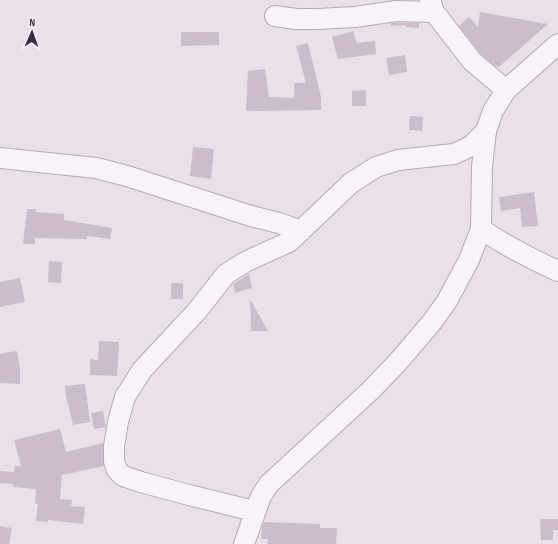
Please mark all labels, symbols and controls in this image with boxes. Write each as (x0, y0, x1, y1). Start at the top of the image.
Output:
north arrow (12, 12, 52, 52)
text: N (29, 16, 36, 29)

